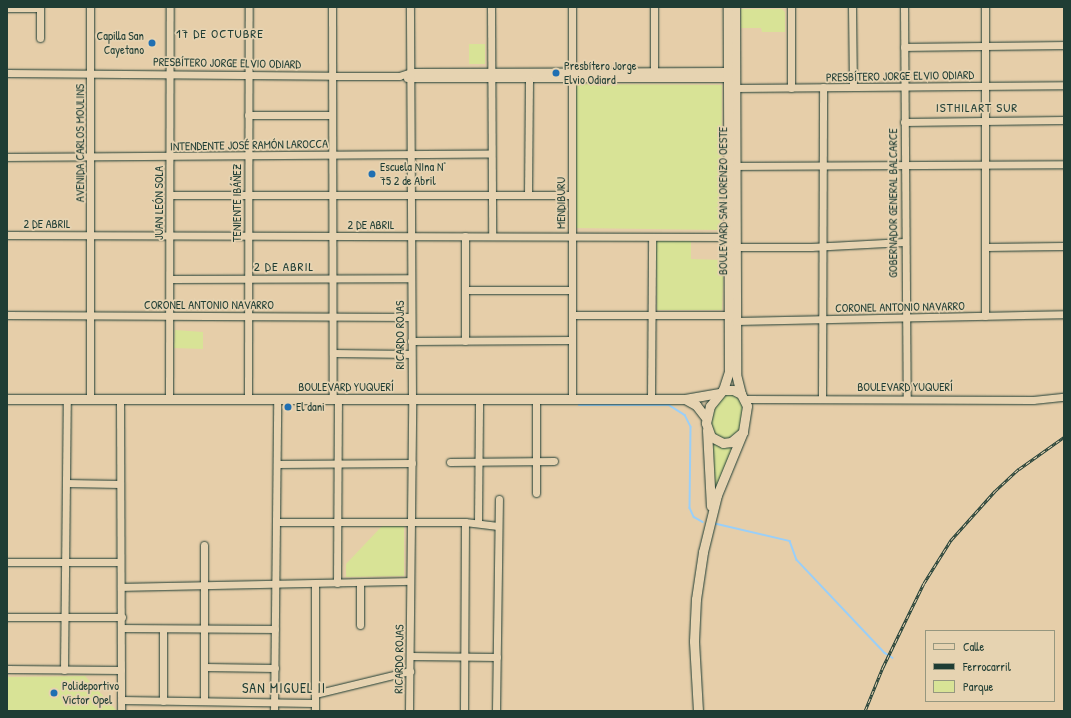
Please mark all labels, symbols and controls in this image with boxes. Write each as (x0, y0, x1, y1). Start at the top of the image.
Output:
district label: 17 DE OCTUBRE (176, 25, 264, 41)
place label: Capilla San Cayetano (97, 29, 144, 57)
marker: Capilla San Cayetano (147, 38, 157, 48)
street label: PRESBÍTERO JORGE ELVIO ODIARD (153, 55, 301, 71)
place label: Presbítero Jorge Elvio Odiard (564, 59, 637, 87)
marker: Presbítero Jorge Elvio Odiard (551, 68, 561, 78)
street label: PRESBÍTERO JORGE ELVIO ODIARD (826, 68, 974, 84)
street label: AVENIDA CARLOS MOULINS (73, 84, 87, 202)
district label: ISTHILART SUR (936, 99, 1018, 115)
street label: BOULEVARD SAN LORENZO OESTE (716, 127, 730, 275)
street label: GOBERNADOR GENERAL BALCARCE (886, 128, 900, 278)
street label: INTENDENTE JOSÉ RAMÓN LAROCCA (170, 136, 328, 154)
place label: Escuela NIna N° 75 2 de Abril (380, 160, 446, 188)
street label: TENIENTE IBÁÑEZ (230, 164, 244, 242)
street label: JUAN LEÓN SOLA (152, 166, 166, 240)
marker: Escuela NIna N° 75 2 de Abril (367, 169, 377, 179)
street label: MENDIBURU (554, 177, 568, 229)
street label: 2 DE ABRIL (24, 217, 70, 231)
street label: 2 DE ABRIL (348, 218, 394, 232)
district label: 2 DE ABRIL (254, 258, 314, 274)
street label: CORONEL ANTONIO NAVARRO (144, 298, 274, 312)
street label: CORONEL ANTONIO NAVARRO (835, 299, 965, 315)
street label: RICARDO ROJAS (393, 300, 407, 370)
street label: BOULEVARD YUQUERÍ (298, 380, 394, 394)
street label: BOULEVARD YUQUERÍ (857, 380, 953, 394)
place label: El dani (296, 400, 325, 414)
marker: El dani (283, 402, 293, 412)
street label: RICARDO ROJAS (391, 624, 407, 694)
legend (925, 630, 1055, 702)
text: Calle (963, 638, 984, 655)
text: Ferrocarril (963, 658, 1011, 675)
text: Parque (963, 678, 993, 695)
place label: Polideportivo Victor Opel (62, 679, 119, 707)
district label: SAN MIGUEL II (242, 680, 326, 696)
marker: Polideportivo Victor Opel (49, 688, 59, 698)

